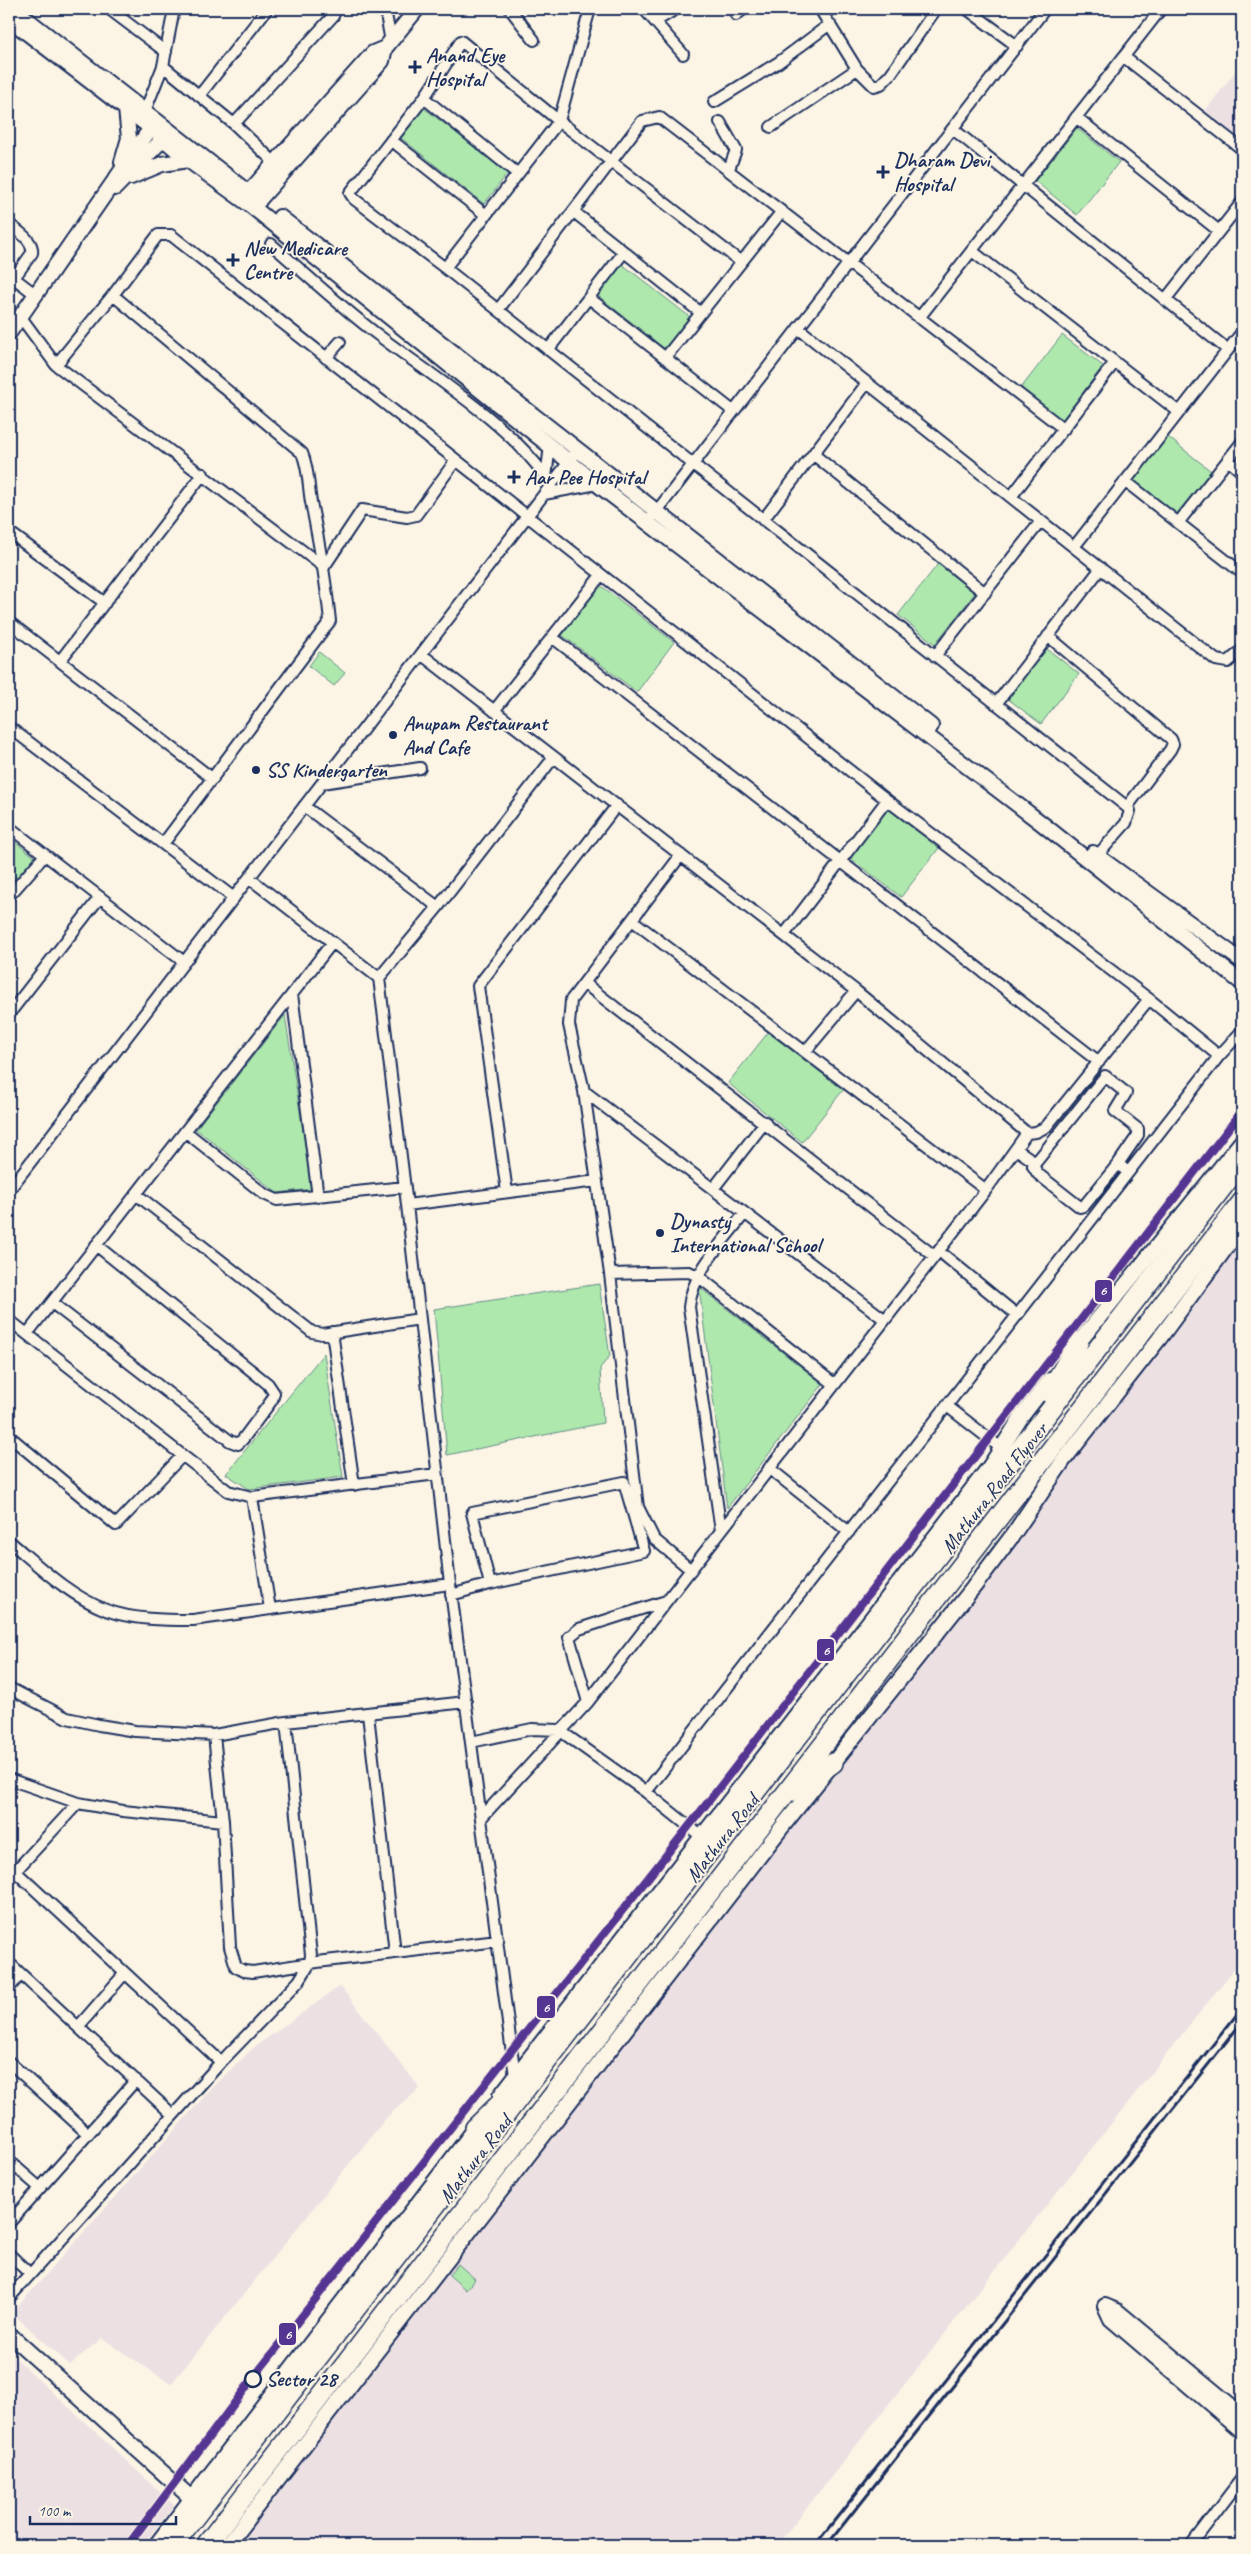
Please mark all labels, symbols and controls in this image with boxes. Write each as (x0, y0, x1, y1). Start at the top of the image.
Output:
place label: Anand Eye Hospital (426, 42, 506, 92)
marker: Anand Eye Hospital (408, 60, 422, 74)
place label: Dharam Devi Hospital (894, 147, 993, 197)
marker: Dharam Devi Hospital (876, 165, 890, 179)
place label: New Medicare Centre (244, 235, 349, 285)
marker: New Medicare Centre (226, 253, 240, 267)
place label: Aar Pee Hospital (525, 464, 649, 490)
marker: Aar Pee Hospital (507, 470, 521, 484)
place label: Anupam Restaurant And Cafe (403, 710, 550, 760)
marker: Anupam Restaurant And Cafe (387, 729, 399, 741)
place label: SS Kindergarten (266, 757, 388, 783)
marker: SS Kindergarten (250, 764, 262, 776)
place label: Dynasty International School (670, 1208, 824, 1258)
marker: Dynasty International School (654, 1227, 666, 1239)
line badge: 6 (1094, 1279, 1113, 1303)
text: 6 (1100, 1282, 1108, 1299)
street label: Mathura Road Flyover (935, 1416, 1054, 1559)
line badge: 6 (816, 1638, 835, 1662)
text: 6 (823, 1642, 831, 1659)
street label: Mathura Road (679, 1786, 767, 1887)
line badge: 6 (536, 1995, 556, 2019)
text: 6 (543, 1999, 551, 2016)
street label: Mathura Road (432, 2107, 520, 2208)
line badge: 6 (278, 2322, 297, 2346)
text: 6 (285, 2326, 293, 2343)
place label: Sector 28 (266, 2366, 339, 2392)
marker: Sector 28 (244, 2370, 262, 2388)
scale bar (30, 2494, 176, 2526)
text: 100 m (38, 2502, 72, 2521)

